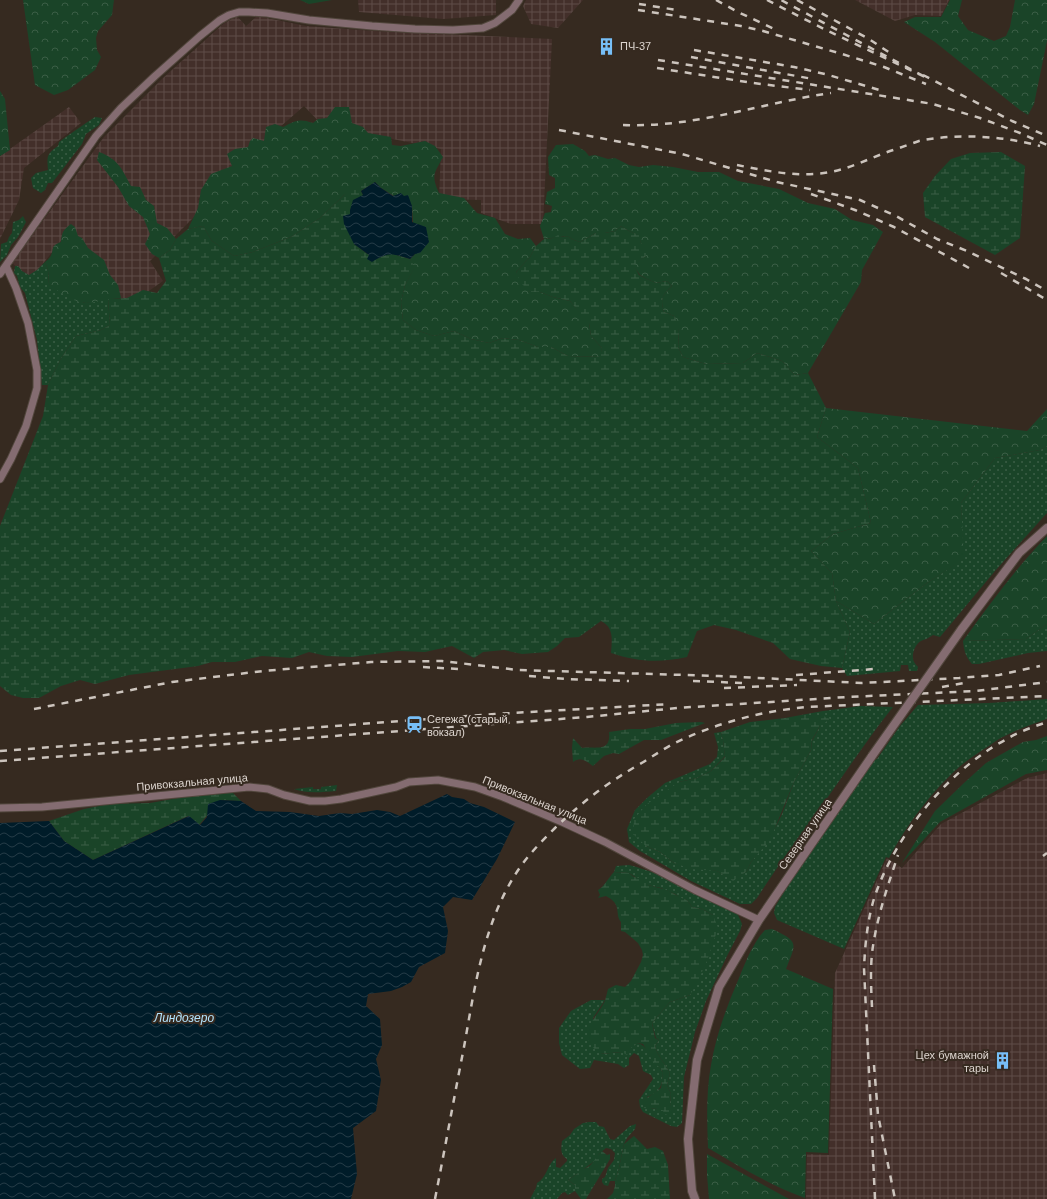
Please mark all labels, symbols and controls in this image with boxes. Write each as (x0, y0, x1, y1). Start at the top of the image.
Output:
building icon: ПЧ-37 (597, 36, 617, 56)
place label: ПЧ-37 (620, 40, 651, 52)
place label: Сегежа (старый вокзал) (427, 713, 508, 738)
station icon: Сегежа (старый вокзал) (404, 715, 424, 735)
street label: Привокзальная улица (136, 771, 249, 793)
street label: Привокзальная улица (481, 774, 590, 827)
street label: Северная улица (776, 796, 834, 872)
water label: Линдозеро (153, 1011, 214, 1025)
place label: Цех бумажной тары (916, 1049, 989, 1074)
building icon: Цех бумажной тары (992, 1051, 1012, 1071)

